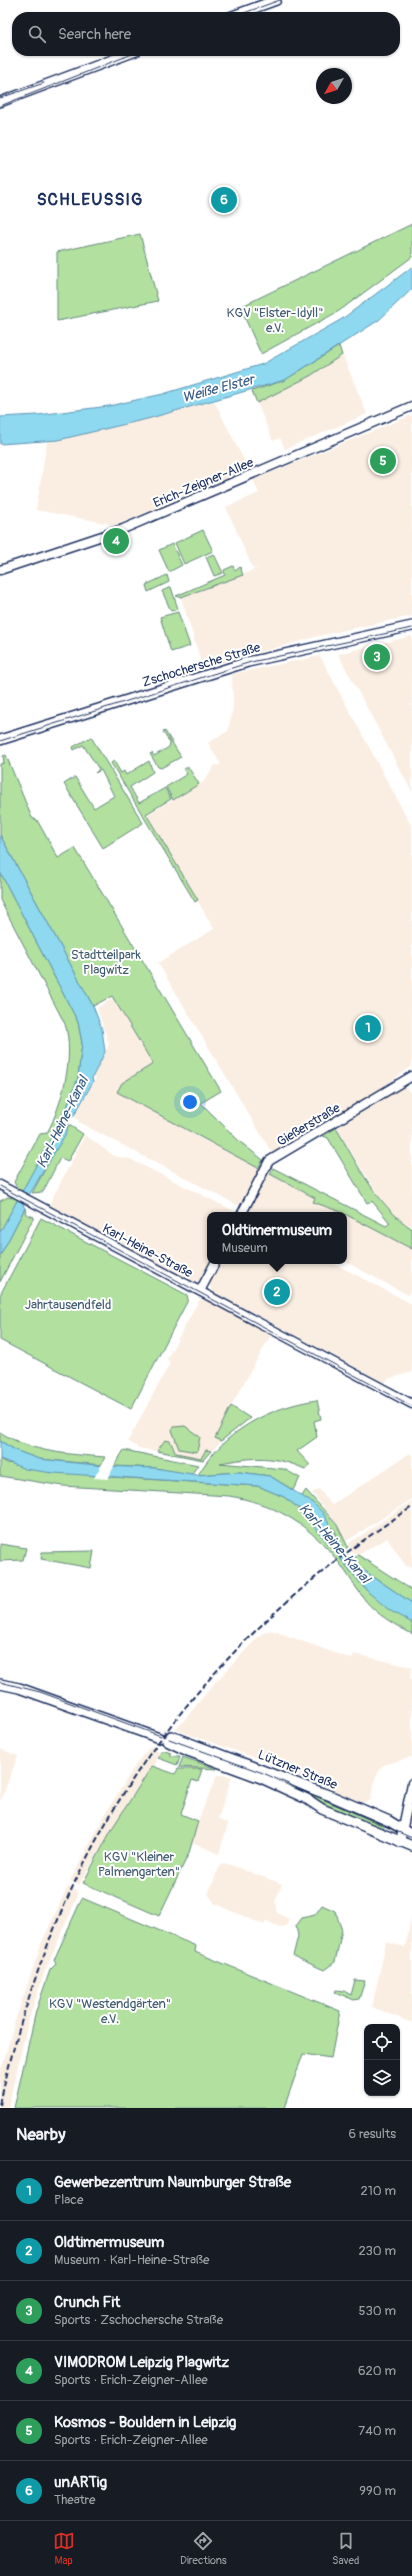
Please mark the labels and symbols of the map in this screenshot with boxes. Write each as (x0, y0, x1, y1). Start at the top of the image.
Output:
north arrow (316, 68, 352, 104)
pin: 6 (211, 185, 237, 215)
district label: SCHLEUSSIG (37, 189, 143, 210)
park label: KGV "Elster-Idyll" e.V. (227, 305, 323, 336)
water label: Weiße Elster (181, 370, 258, 406)
pin: 5 (370, 446, 396, 476)
street label: Erich-Zeigner-Allee (151, 454, 257, 511)
pin: 4 (103, 526, 129, 556)
street label: Zschochersche Straße (140, 639, 263, 691)
pin: 3 (364, 642, 390, 672)
park label: Stadtteilpark Plagwitz (71, 947, 141, 978)
pin: 1 (355, 1013, 381, 1043)
water label: Karl-Heine-Kanal (33, 1072, 93, 1171)
your location (180, 1092, 200, 1112)
street label: Gießerstraße (274, 1099, 343, 1150)
street label: Karl-Heine-Straße (100, 1220, 196, 1282)
pin: 2 (264, 1277, 290, 1307)
park label: Jahrtausendfeld (25, 1297, 111, 1313)
water label: Karl-Heine-Kanal (295, 1500, 375, 1588)
street label: Lützner Straße (256, 1747, 340, 1793)
park label: KGV "Kleiner Palmengarten" (98, 1849, 180, 1880)
park label: KGV "Westendgärten" e.V. (49, 1996, 171, 2027)

